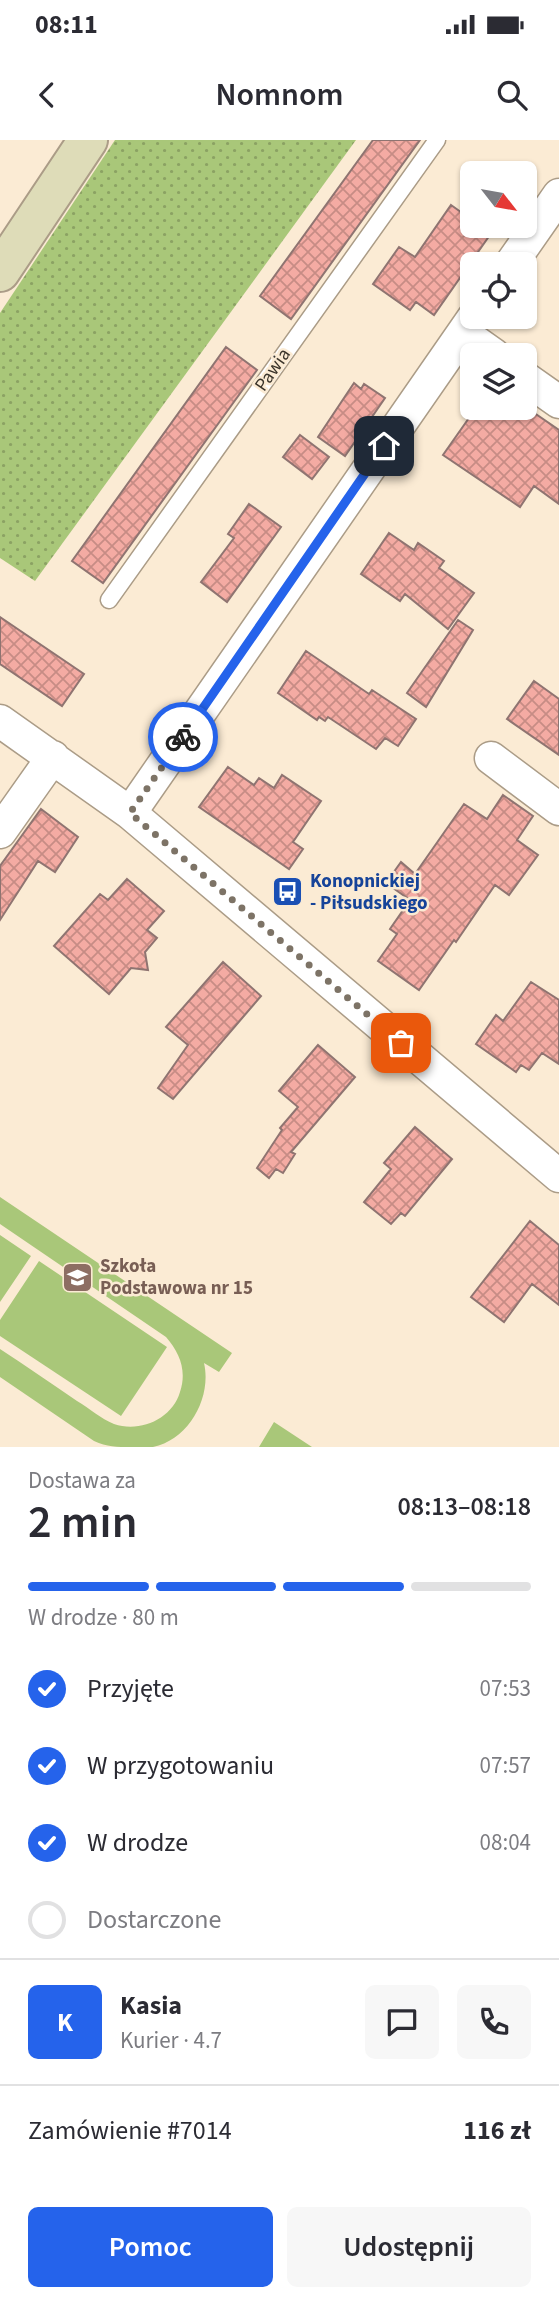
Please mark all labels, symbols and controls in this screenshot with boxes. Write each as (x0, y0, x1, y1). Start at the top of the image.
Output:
text: 08:11 (35, 6, 98, 43)
text: Nomnom (215, 72, 344, 118)
icon: back (28, 76, 66, 114)
icon: search (493, 76, 531, 114)
north arrow (460, 161, 537, 238)
map controls (460, 161, 537, 420)
button: locate (460, 252, 537, 329)
street label: Pawia (248, 343, 298, 397)
button: layers (460, 343, 537, 420)
pin (354, 416, 414, 476)
icon: home (365, 427, 403, 465)
courier (148, 702, 218, 772)
icon: bike (164, 718, 202, 756)
place label: Konopnickiej - Piłsudskiego (310, 868, 428, 917)
bus stop icon: Konopnickiej - Piłsudskiego (270, 875, 304, 909)
pin (371, 1013, 431, 1073)
icon: bag (382, 1024, 420, 1062)
place label: Szkoła Podstawowa nr 15 (100, 1253, 253, 1302)
school or university icon: Szkoła Podstawowa nr 15 (60, 1260, 94, 1294)
text: Dostawa za (28, 1464, 136, 1497)
text: 08:13–08:18 (398, 1488, 531, 1525)
text: 2 min (28, 1490, 137, 1555)
text: W drodze · 80 m (28, 1601, 179, 1634)
icon: check (28, 1670, 66, 1708)
text: Przyjęte (87, 1670, 174, 1707)
text: 07:53 (480, 1672, 531, 1705)
icon: check (28, 1747, 66, 1785)
text: W przygotowaniu (87, 1747, 274, 1784)
text: 07:57 (480, 1749, 531, 1782)
icon: check (28, 1824, 66, 1862)
text: W drodze (87, 1824, 188, 1861)
text: 08:04 (480, 1826, 531, 1859)
text: Dostarczone (87, 1901, 221, 1938)
button: chat (365, 1985, 439, 2059)
button: phone (457, 1985, 531, 2059)
text: Kasia (120, 1987, 182, 2024)
text: K (57, 2004, 73, 2041)
text: Kurier · 4.7 (120, 2024, 222, 2057)
text: Zamówienie #7014 (28, 2112, 232, 2149)
text: 116 zł (463, 2112, 531, 2149)
button: Pomoc (28, 2207, 273, 2287)
button: Udostępnij (287, 2207, 531, 2287)

